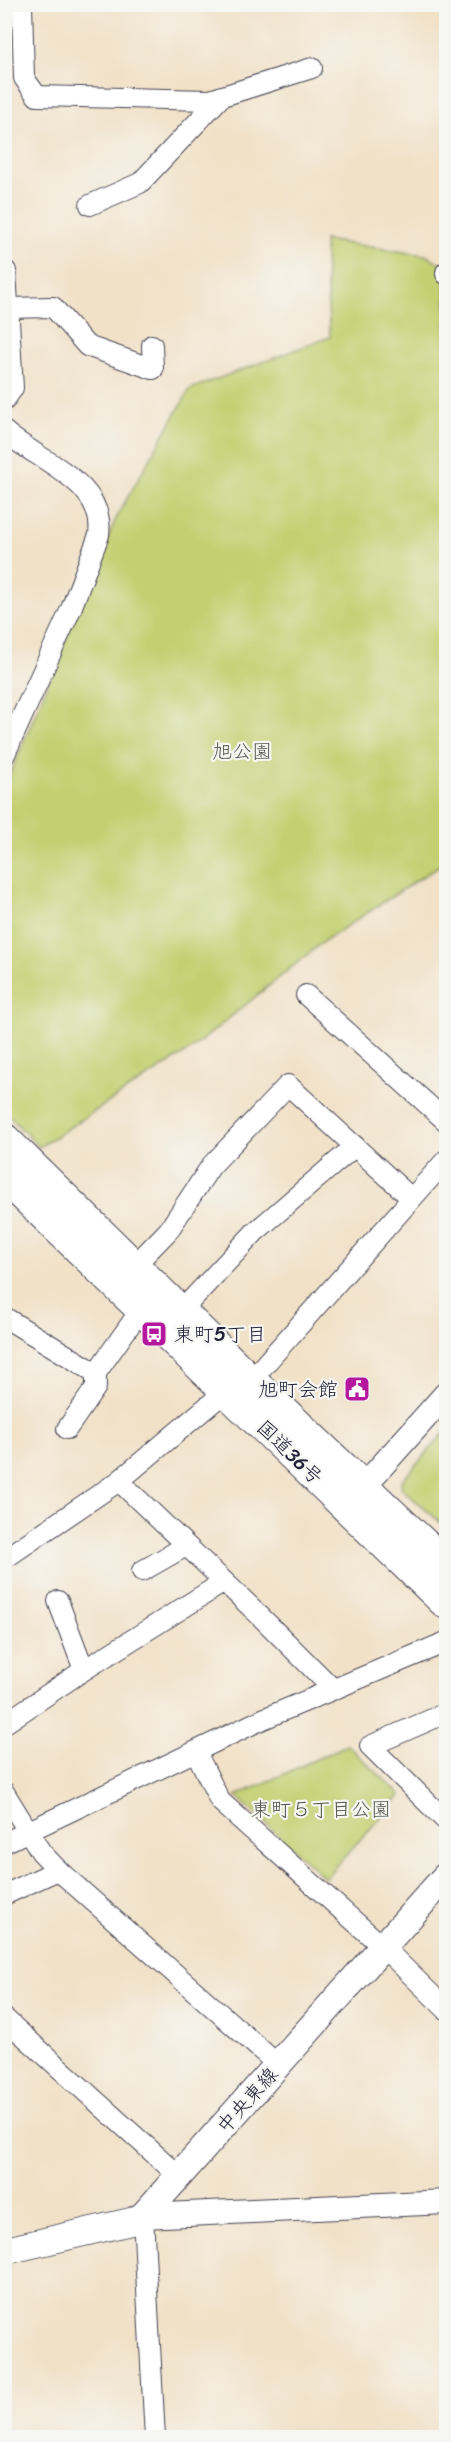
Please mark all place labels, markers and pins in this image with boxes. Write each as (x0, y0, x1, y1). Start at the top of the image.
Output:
place label: 東町5丁目 (174, 1317, 266, 1352)
bus stop icon: 東町5丁目 (139, 1319, 169, 1349)
place label: 旭町会館 (258, 1372, 338, 1407)
public building icon: 旭町会館 (342, 1374, 372, 1404)

